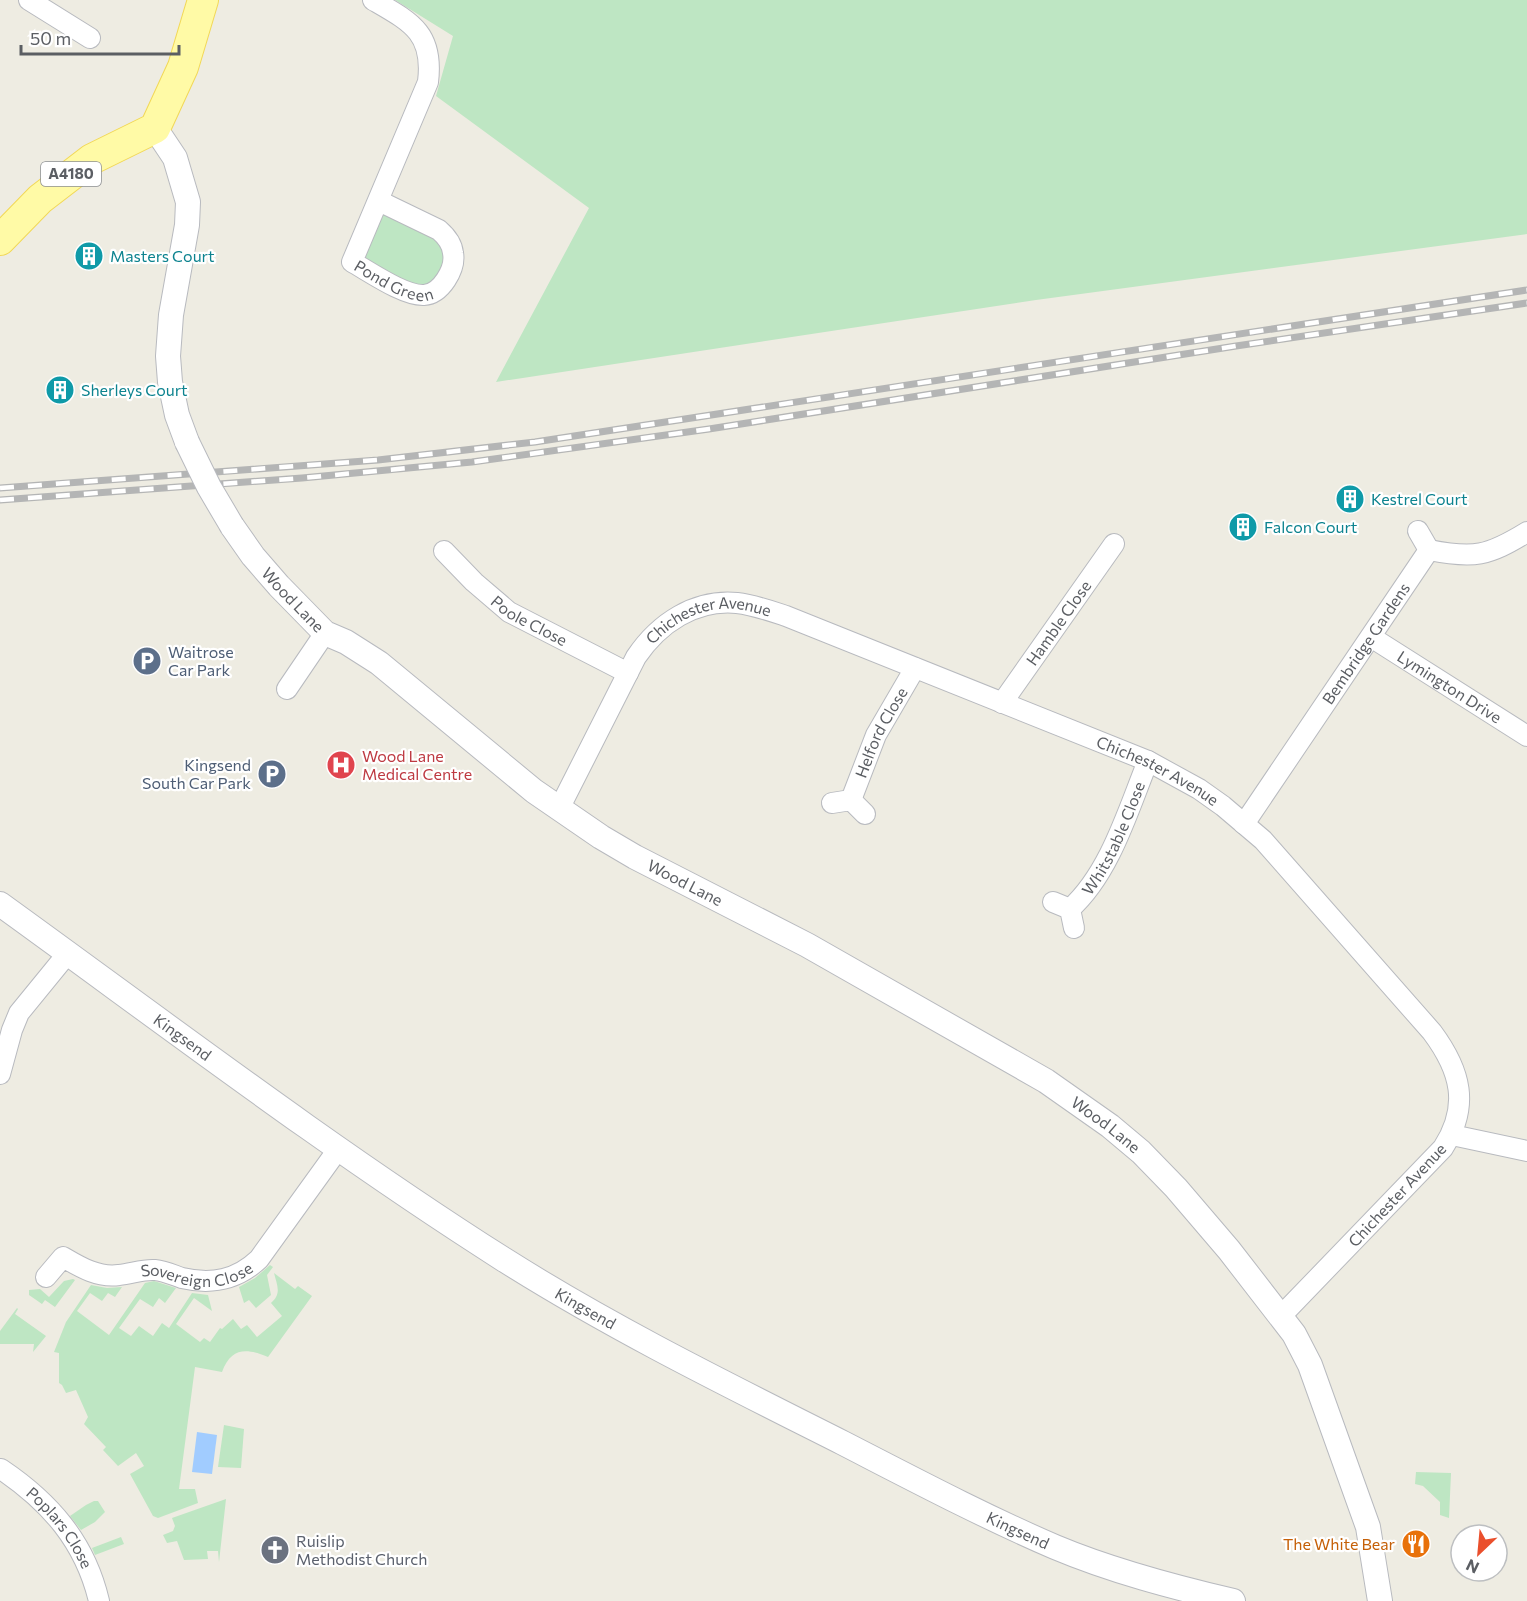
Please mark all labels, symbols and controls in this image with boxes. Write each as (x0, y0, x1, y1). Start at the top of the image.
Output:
scale bar (21, 18, 178, 56)
text: 50 m (30, 27, 71, 49)
road number: A4180 (41, 162, 101, 186)
building icon: Masters Court (73, 240, 105, 272)
place label: Masters Court (110, 246, 215, 265)
street label: Pond Green (351, 256, 436, 304)
building icon: Sherleys Court (44, 374, 76, 406)
place label: Sherleys Court (81, 380, 188, 399)
building icon: Kestrel Court (1334, 483, 1366, 515)
place label: Kestrel Court (1371, 489, 1468, 508)
building icon: Falcon Court (1227, 511, 1259, 543)
place label: Falcon Court (1264, 517, 1358, 536)
street label: Wood Lane (258, 563, 329, 636)
street label: Hamble Close (1022, 576, 1094, 669)
street label: Bembridge Gardens (1318, 579, 1413, 707)
street label: Poole Close (488, 591, 571, 649)
street label: Chichester Avenue (641, 592, 774, 647)
place label: Waitrose Car Park (168, 642, 234, 679)
parking icon: Waitrose Car Park (131, 645, 163, 677)
street label: Lymington Drive (1394, 646, 1506, 727)
street label: Helford Close (851, 684, 911, 780)
street label: Chichester Avenue (1094, 731, 1223, 809)
place label: Wood Lane Medical Centre (362, 746, 472, 783)
hospital icon: Wood Lane Medical Centre (325, 749, 357, 781)
place label: Kingsend South Car Park (142, 755, 251, 792)
parking icon: Kingsend South Car Park (256, 758, 288, 790)
street label: Whitstable Close (1077, 779, 1148, 898)
street label: Wood Lane (645, 855, 726, 909)
street label: Kingsend (150, 1009, 215, 1064)
street label: Wood Lane (1068, 1092, 1145, 1156)
street label: Chichester Avenue (1344, 1139, 1450, 1250)
street label: Sovereign Close (140, 1258, 256, 1290)
street label: Kingsend (552, 1283, 620, 1333)
street label: Poplars Close (23, 1482, 97, 1571)
street label: Kingsend (984, 1507, 1052, 1552)
north arrow (1449, 1523, 1509, 1583)
restaurant icon: The White Bear (1400, 1528, 1432, 1560)
place label: Ruislip Methodist Church (296, 1531, 427, 1568)
church icon: Ruislip Methodist Church (259, 1534, 291, 1566)
place label: The White Bear (1283, 1534, 1396, 1553)
text: N (1463, 1556, 1482, 1578)

